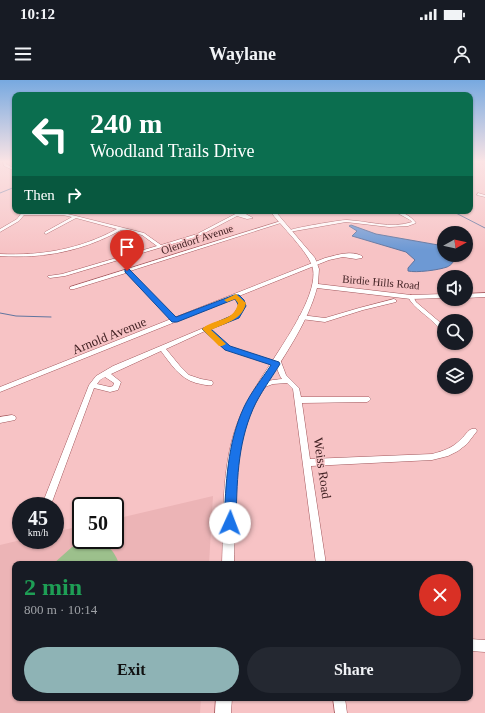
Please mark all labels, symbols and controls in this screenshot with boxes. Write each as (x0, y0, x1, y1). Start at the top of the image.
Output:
text: 10:12 (20, 6, 55, 22)
icon: menu (12, 43, 34, 65)
icon: person (451, 43, 473, 65)
text: Waylane (209, 44, 276, 64)
icon: left (24, 108, 76, 160)
text: 240 m (90, 108, 162, 139)
text: Woodland Trails Drive (90, 141, 255, 161)
icon: right (63, 184, 85, 206)
text: Then (24, 187, 55, 203)
street label: Olendorf Avenue (159, 222, 235, 256)
north arrow (437, 226, 473, 262)
map controls (437, 226, 473, 394)
pin (110, 230, 144, 271)
icon: arrive (116, 236, 138, 258)
button: sound (437, 270, 473, 306)
street label: Birdie Hills Road (342, 273, 421, 291)
street label: Arnold Avenue (70, 314, 149, 357)
button: search (437, 314, 473, 350)
button: layers (437, 358, 473, 394)
street label: Weiss Road (311, 437, 334, 500)
speed limit sign: 50 (72, 497, 124, 549)
position arrow (209, 502, 251, 544)
text: 45 (28, 507, 48, 529)
text: km/h (28, 527, 48, 538)
text: 2 min (24, 574, 82, 600)
button: close (419, 574, 461, 616)
text: 800 m · 10:14 (24, 602, 97, 617)
button: Exit (24, 647, 239, 693)
button: Share (247, 647, 461, 693)

